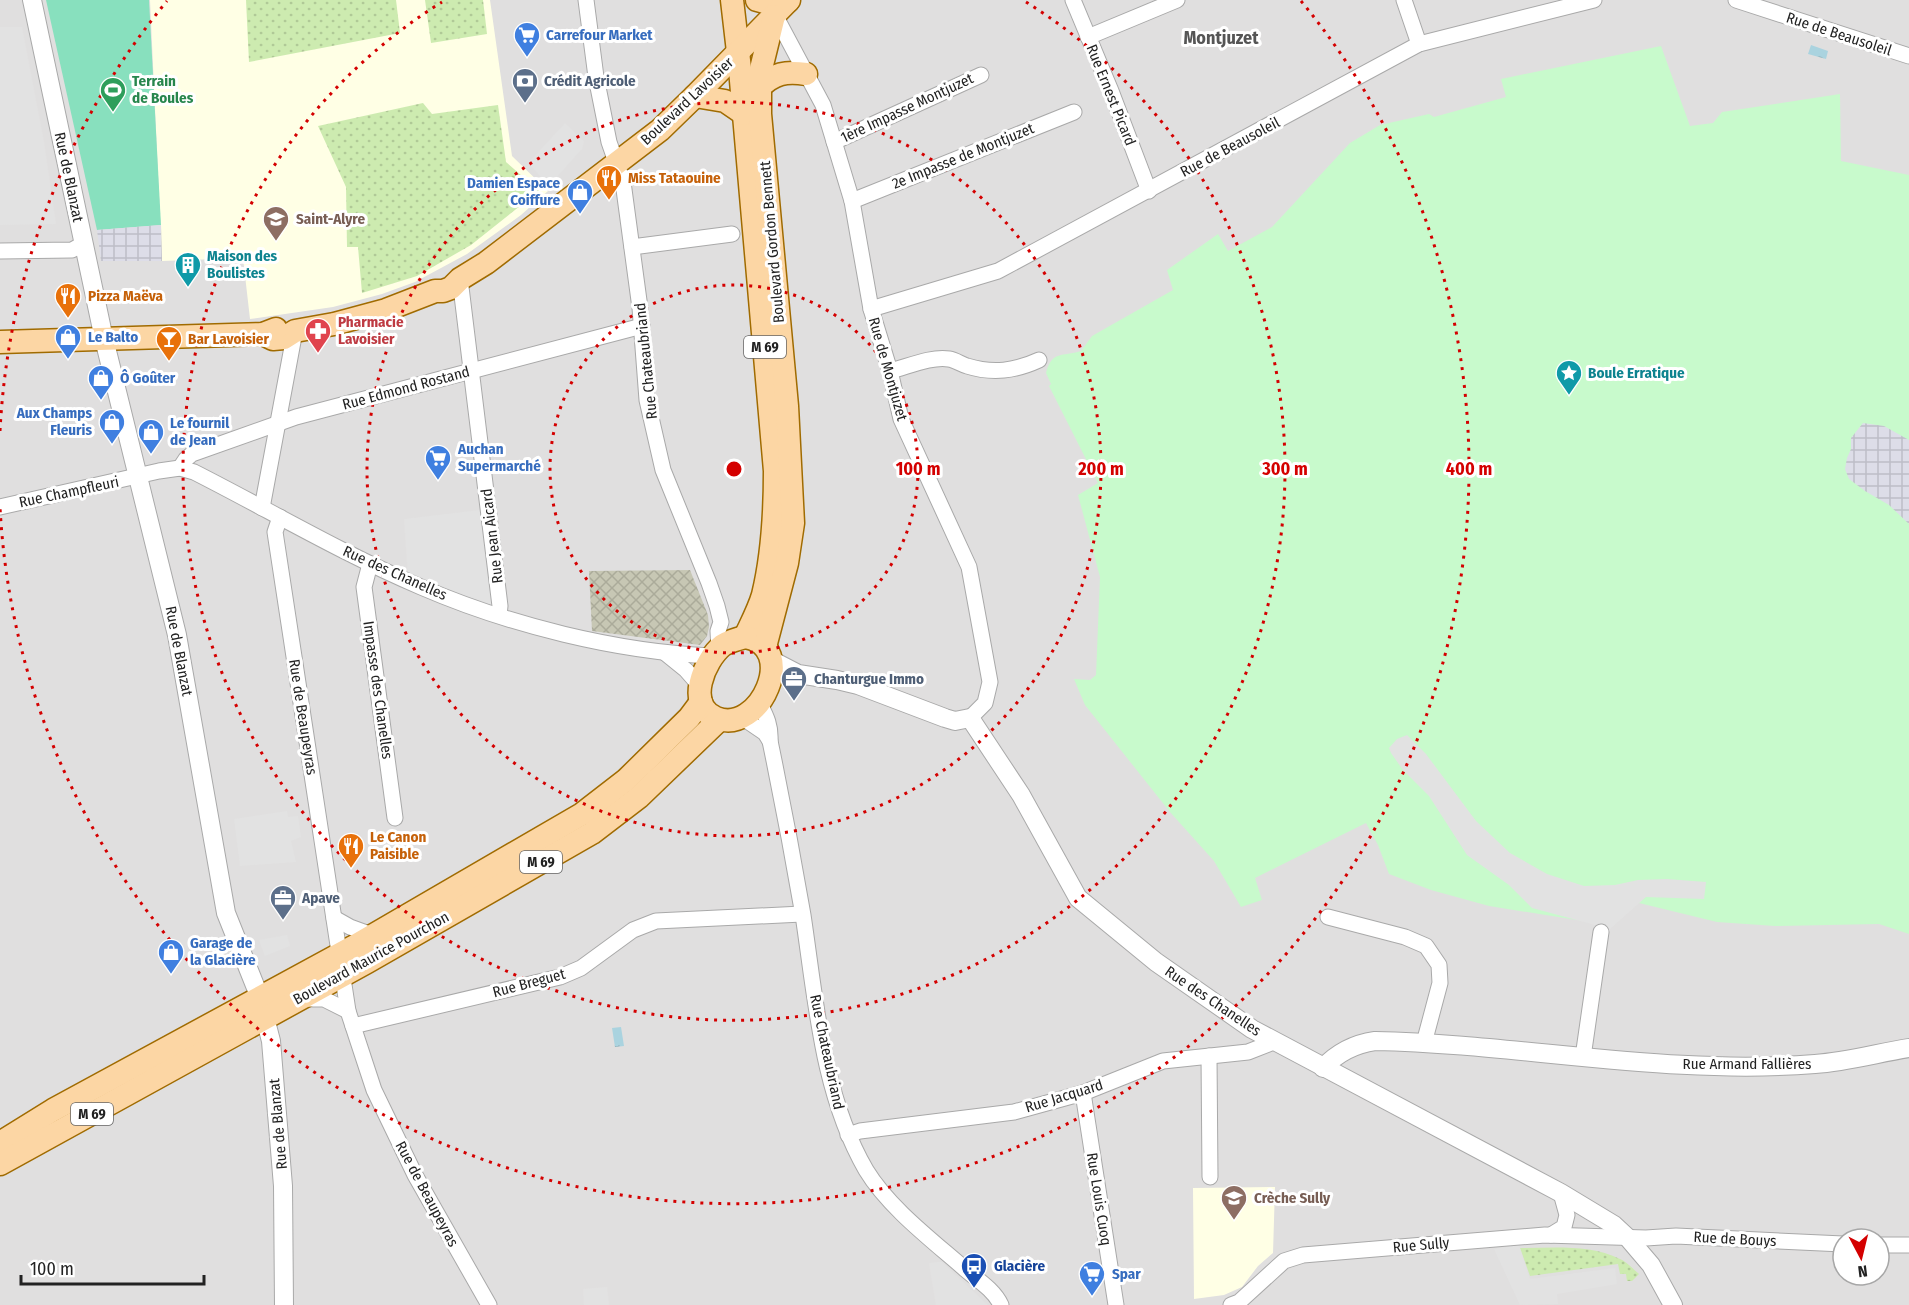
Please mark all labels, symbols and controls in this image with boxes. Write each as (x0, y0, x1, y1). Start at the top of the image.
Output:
street label: Rue de Beausoleil (1784, 8, 1894, 60)
supermarket icon: Carrefour Market (512, 20, 542, 58)
place label: Carrefour Market (546, 26, 653, 44)
district label: Montjuzet (1183, 27, 1259, 49)
street label: Rue Ernest Picard (1083, 42, 1139, 148)
street label: Boulevard Lavoisier (637, 53, 738, 149)
bank icon: Crédit Agricole (510, 66, 540, 104)
street label: 1ère Impasse Montjuzet (838, 69, 976, 147)
place label: Terrain de Boules (132, 72, 194, 107)
place label: Crédit Agricole (544, 72, 636, 90)
sports icon: Terrain de Boules (98, 75, 128, 113)
street label: Rue de Beausoleil (1177, 113, 1283, 181)
street label: 2e Impasse de Montjuzet (889, 119, 1037, 193)
street label: Rue de Blanzat (51, 130, 87, 224)
street label: Boulevard Gordon Bennett (756, 160, 788, 324)
restaurant icon: Miss Tataouine (594, 163, 624, 201)
place label: Miss Tataouine (628, 169, 721, 187)
place label: Damien Espace Coiffure (467, 174, 560, 209)
shop icon: Damien Espace Coiffure (565, 177, 595, 215)
school or university icon: Saint-Alyre (261, 204, 291, 242)
place label: Saint-Alyre (296, 210, 365, 228)
place label: Maison des Boulistes (207, 247, 277, 282)
building icon: Maison des Boulistes (173, 250, 203, 288)
restaurant icon: Pizza Maëva (53, 281, 83, 319)
place label: Pizza Maëva (88, 287, 164, 305)
street label: Rue Chateaubriand (631, 302, 661, 420)
place label: Pharmacie Lavoisier (338, 313, 404, 348)
street label: Rue de Montjuzet (865, 315, 911, 423)
pharmacy icon: Pharmacie Lavoisier (303, 316, 333, 354)
shop icon: Le Balto (53, 322, 83, 360)
bar icon: Bar Lavoisier (154, 324, 184, 362)
place label: Le Balto (88, 328, 138, 346)
place label: Bar Lavoisier (188, 330, 269, 348)
road number: M 69 (744, 336, 786, 358)
place icon: Boule Erratique (1554, 358, 1584, 396)
street label: Rue Edmond Rostand (340, 362, 472, 414)
shop icon: Ô Goûter (86, 363, 116, 401)
place label: Boule Erratique (1588, 364, 1685, 382)
place label: Ô Goûter (120, 369, 176, 387)
place label: Aux Champs Fleuris (16, 404, 92, 439)
shop icon: Aux Champs Fleuris (97, 407, 127, 445)
place label: Le fournil de Jean (170, 414, 230, 449)
shop icon: Le fournil de Jean (136, 417, 166, 455)
place label: Auchan Supermarché (457, 440, 541, 475)
supermarket icon: Auchan Supermarché (423, 443, 453, 481)
text: 100 m (896, 458, 940, 480)
text: 200 m (1077, 458, 1124, 480)
text: 300 m (1261, 458, 1308, 480)
text: 400 m (1446, 458, 1492, 480)
centre of rings (724, 459, 744, 479)
street label: Rue Champfleuri (17, 473, 121, 511)
street label: Rue Jean Aicard (477, 488, 507, 584)
street label: Rue des Chanelles (340, 542, 450, 604)
street label: Rue de Blanzat (161, 604, 197, 698)
street label: Impasse des Chanelles (359, 620, 397, 760)
street label: Rue de Beaupeyras (285, 658, 321, 776)
office icon: Chanturgue Immo (779, 664, 809, 702)
place label: Chanturgue Immo (814, 670, 924, 688)
place label: Le Canon Paisible (370, 828, 426, 863)
restaurant icon: Le Canon Paisible (336, 831, 366, 869)
road number: M 69 (520, 851, 562, 873)
office icon: Apave (268, 883, 298, 921)
place label: Apave (301, 889, 340, 907)
street label: Boulevard Maurice Pourchon (290, 908, 452, 1008)
place label: Garage de la Glacière (190, 934, 256, 969)
shop icon: Garage de la Glacière (156, 937, 186, 975)
street label: Rue des Chanelles (1162, 962, 1264, 1040)
street label: Rue Breguet (491, 965, 567, 1001)
street label: Rue Chateaubriand (806, 993, 848, 1111)
street label: Rue Armand Fallières (1682, 1055, 1812, 1073)
street label: Rue Jacquard (1023, 1076, 1105, 1116)
street label: Rue de Blanzat (265, 1078, 291, 1170)
road number: M 69 (71, 1103, 113, 1125)
street label: Rue de Beaupeyras (392, 1138, 462, 1250)
street label: Rue Louis Cuoq (1083, 1151, 1115, 1247)
school or university icon: Crèche Sully (1219, 1183, 1249, 1221)
place label: Crèche Sully (1254, 1189, 1331, 1207)
north arrow (1831, 1227, 1891, 1287)
street label: Rue de Bouys (1693, 1228, 1777, 1250)
street label: Rue Sully (1392, 1234, 1450, 1256)
scale bar (21, 1248, 204, 1286)
bus stop icon: Glacière (959, 1251, 989, 1289)
place label: Glacière (994, 1257, 1045, 1275)
text: 100 m (30, 1258, 74, 1280)
supermarket icon: Spar (1077, 1259, 1107, 1297)
text: N (1857, 1261, 1869, 1281)
place label: Spar (1112, 1265, 1141, 1283)

